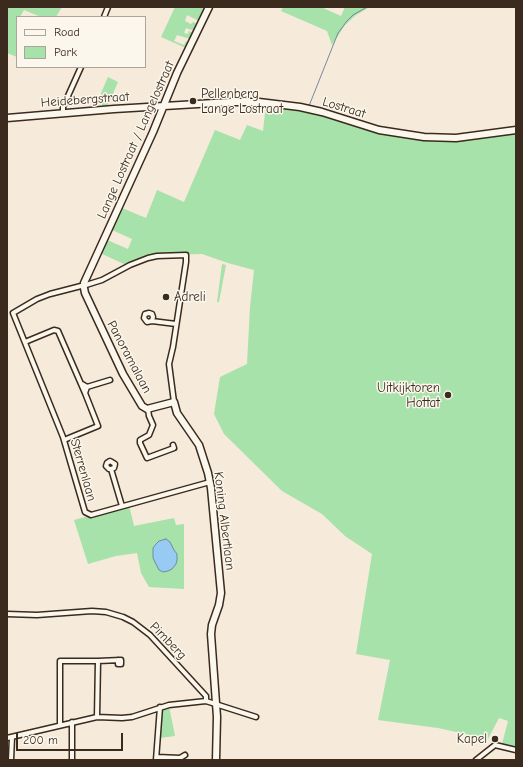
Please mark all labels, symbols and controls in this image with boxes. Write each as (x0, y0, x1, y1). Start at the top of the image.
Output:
legend (16, 16, 146, 68)
text: Road (54, 25, 80, 39)
text: Park (54, 45, 77, 59)
street label: Lange Lostraat / Langelostraat (94, 59, 178, 221)
place label: Pellenberg Lange Lostraat (201, 86, 283, 117)
street label: Heidebergstraat (40, 89, 130, 111)
street label: Lostraat (321, 94, 367, 122)
marker: Pellenberg Lange Lostraat (188, 96, 198, 106)
place label: Adreli (174, 289, 206, 305)
marker: Adreli (161, 292, 171, 302)
street label: Panoramalaan (103, 318, 155, 396)
place label: Uitkijktoren Hottat (377, 380, 440, 411)
marker: Uitkijktoren Hottat (443, 390, 453, 400)
street label: Sterrenlaan (67, 437, 99, 503)
street label: Koning Albertlaan (210, 471, 238, 571)
street label: Pimberg (146, 619, 190, 663)
scale bar (18, 725, 125, 751)
place label: Kapel (457, 731, 487, 747)
text: 200 m (23, 733, 58, 747)
marker: Kapel (490, 734, 500, 744)

